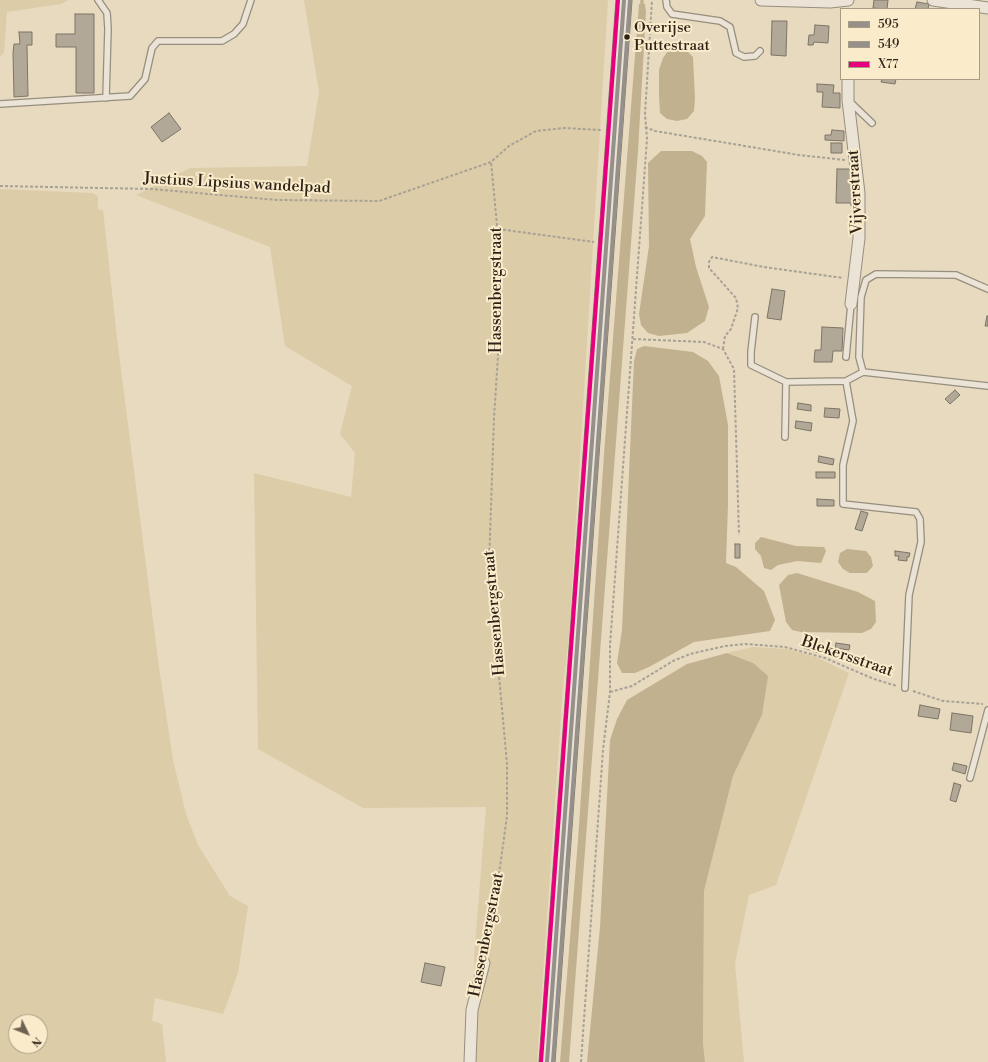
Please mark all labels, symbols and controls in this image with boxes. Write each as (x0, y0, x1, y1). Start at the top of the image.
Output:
legend (840, 8, 980, 80)
text: 595 (878, 17, 899, 32)
place label: Overijse Puttestraat (634, 19, 710, 54)
marker: Overijse Puttestraat (622, 32, 632, 42)
text: 549 (878, 37, 899, 52)
text: X77 (878, 57, 898, 72)
street label: Vijverstraat (844, 149, 868, 235)
street label: Justius Lipsius wandelpad (143, 170, 331, 198)
street label: Hassenbergstraat (487, 227, 507, 353)
street label: Hassenbergstraat (480, 549, 510, 677)
street label: Blekersstraat (799, 632, 895, 682)
street label: Hassenbergstraat (466, 871, 508, 999)
north arrow (8, 1014, 48, 1054)
text: N (28, 1034, 44, 1049)

